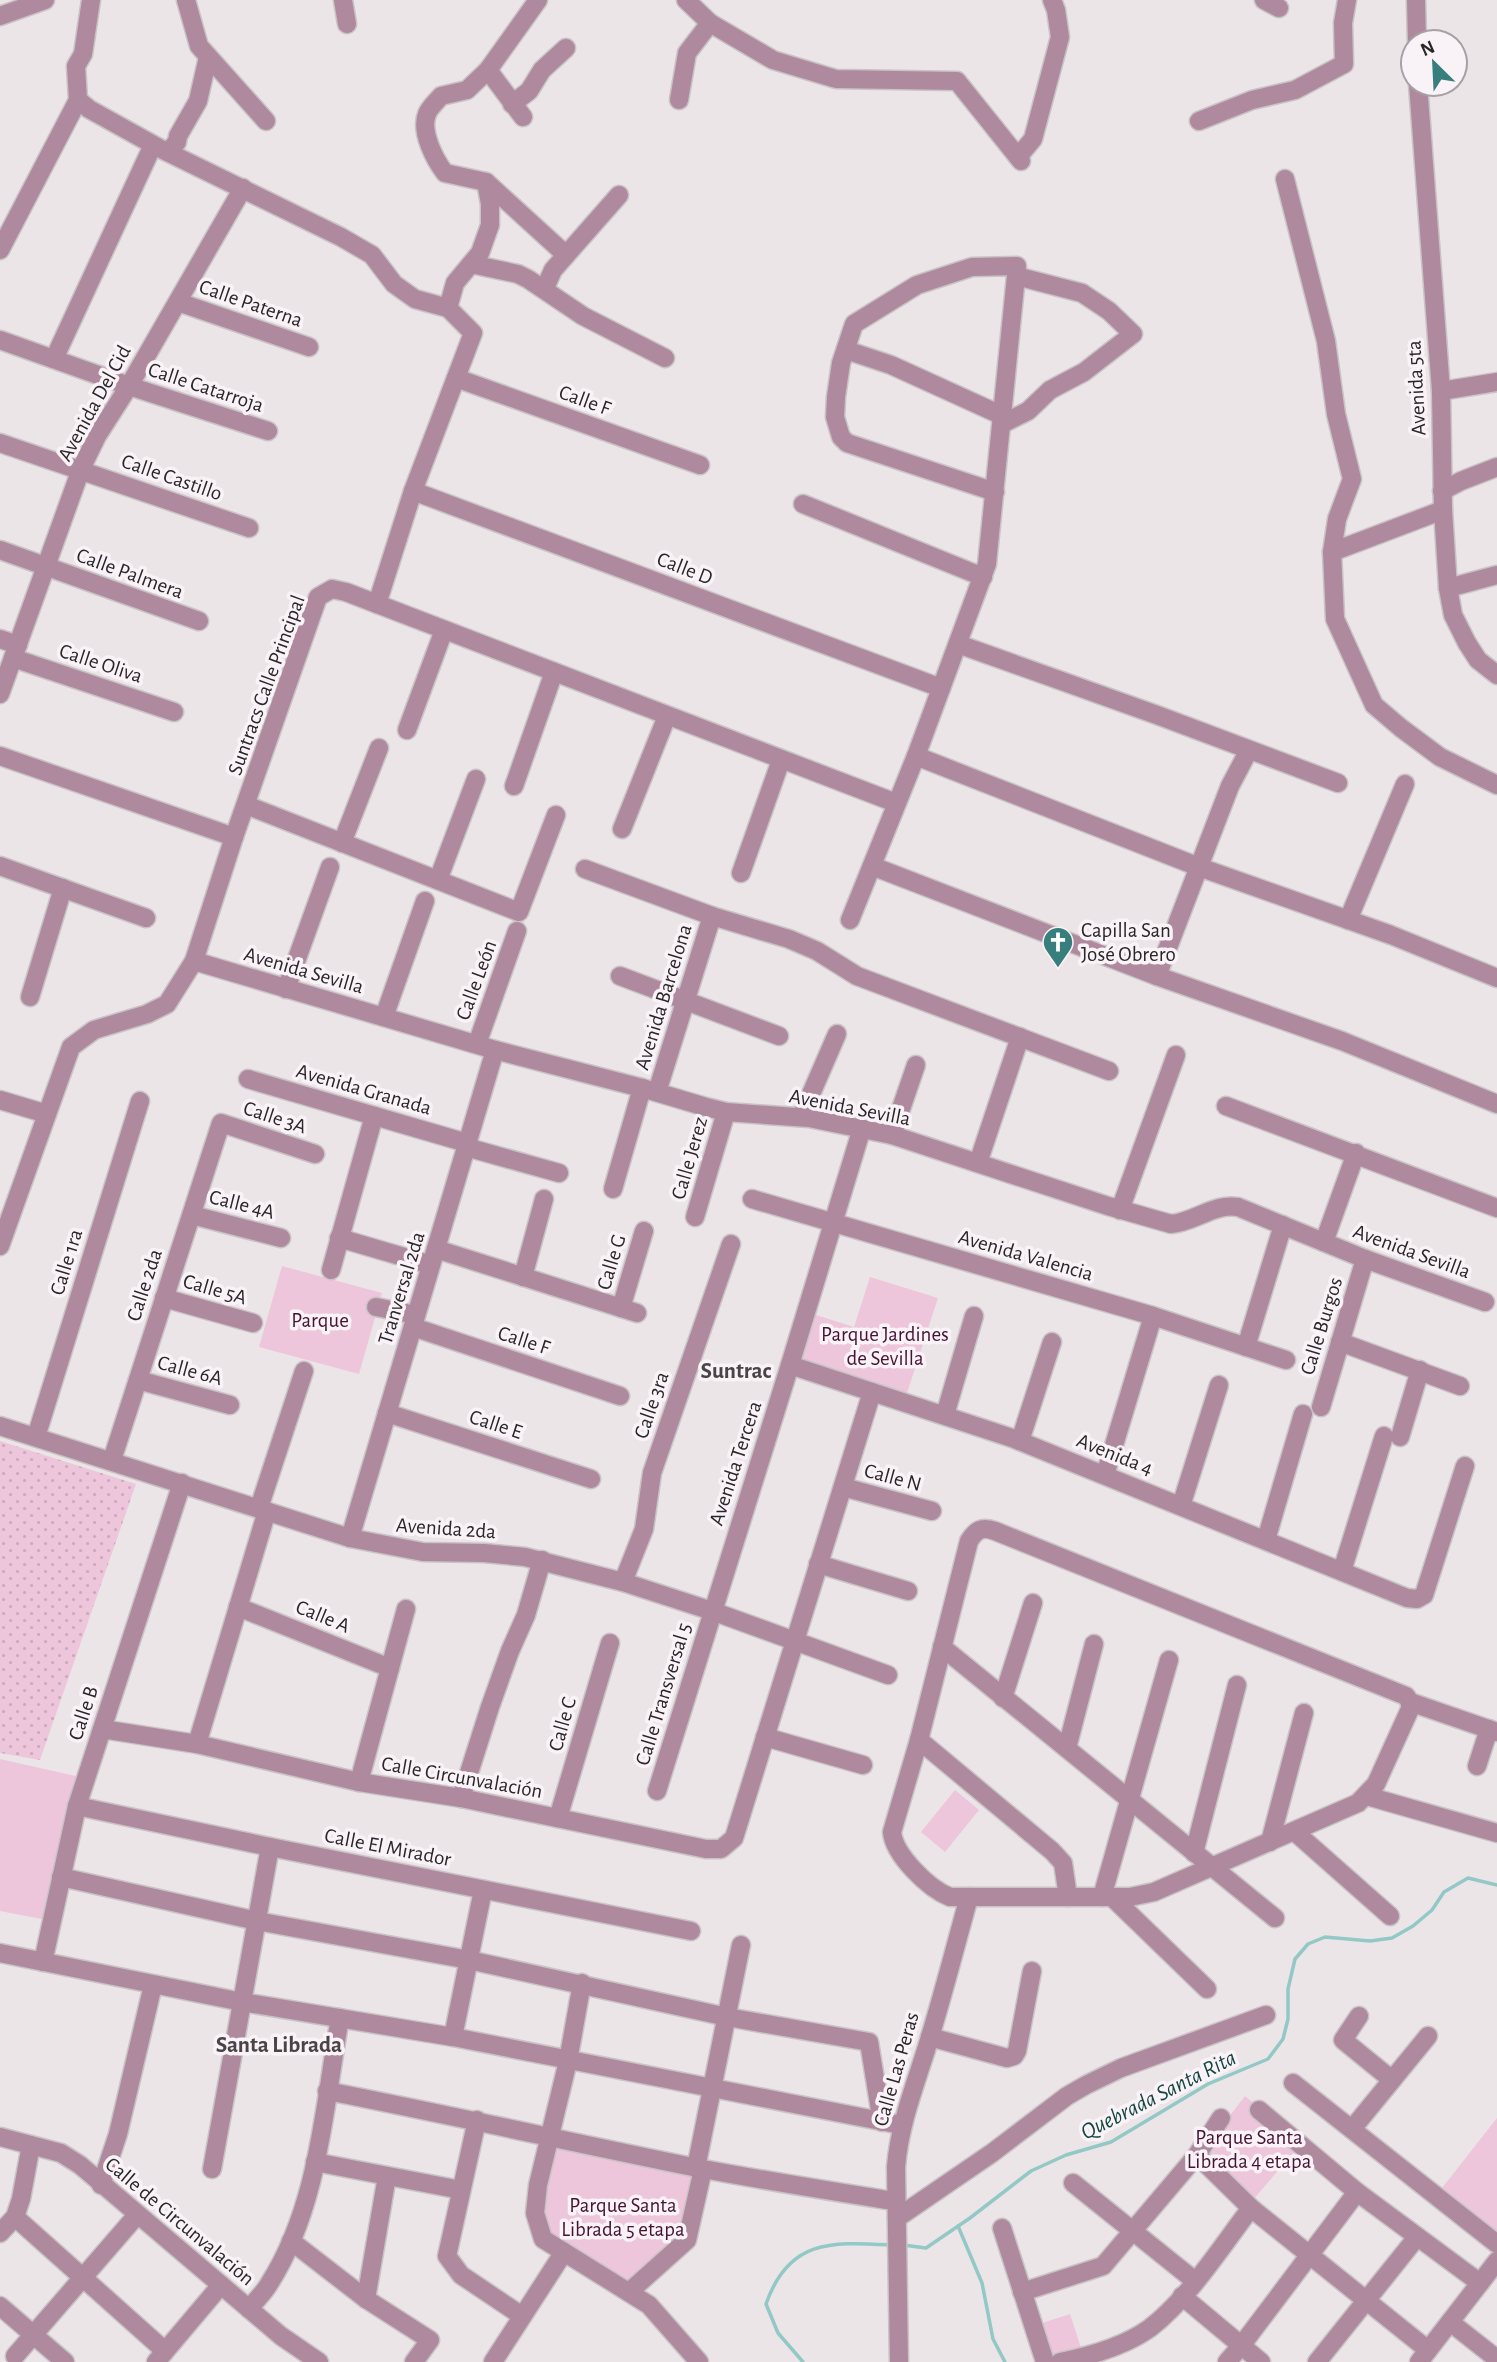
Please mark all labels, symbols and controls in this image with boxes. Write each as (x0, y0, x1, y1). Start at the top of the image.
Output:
north arrow (1399, 28, 1469, 98)
text: N (1418, 37, 1438, 60)
street label: Calle Paterna (197, 276, 305, 331)
street label: Avenida 5ta (1404, 340, 1429, 436)
street label: Avenida Del Cid (54, 342, 135, 465)
street label: Calle Catarroja (146, 359, 266, 416)
street label: Calle F (556, 381, 614, 420)
street label: Calle Castillo (119, 450, 225, 504)
street label: Calle Palmera (74, 544, 186, 603)
street label: Calle D (654, 548, 716, 589)
street label: Suntracs Calle Principal (224, 592, 309, 778)
street label: Calle Oliva (57, 640, 145, 687)
place label: Capilla San José Obrero (1081, 920, 1176, 965)
street label: Avenida Barcelona (631, 922, 696, 1072)
church icon: Capilla San José Obrero (1041, 925, 1075, 969)
street label: Calle León (452, 937, 501, 1023)
street label: Avenida Sevilla (242, 943, 366, 998)
street label: Avenida Granada (294, 1060, 434, 1119)
street label: Avenida Sevilla (787, 1085, 913, 1130)
street label: Calle 3A (241, 1097, 309, 1137)
street label: Calle Jerez (668, 1114, 711, 1202)
street label: Calle 4A (207, 1186, 277, 1223)
street label: Avenida Sevilla (1350, 1221, 1474, 1283)
street label: Calle 1ra (47, 1226, 86, 1298)
street label: Avenida Valencia (956, 1226, 1096, 1285)
street label: Tranversal 2da (374, 1229, 429, 1347)
street label: Calle G (593, 1232, 630, 1292)
street label: Calle 2da (123, 1246, 166, 1324)
street label: Calle 5A (181, 1270, 249, 1309)
street label: Calle Burgos (1297, 1275, 1346, 1378)
park label: Parque (291, 1310, 349, 1331)
street label: Calle F (495, 1322, 553, 1359)
park label: Parque Jardines de Sevilla (821, 1324, 949, 1369)
street label: Calle 6A (155, 1352, 225, 1389)
district label: Suntrac (701, 1360, 772, 1383)
street label: Calle 3ra (630, 1369, 673, 1441)
street label: Avenida Tercera (705, 1398, 766, 1528)
street label: Calle E (467, 1406, 525, 1443)
street label: Avenida 4 (1074, 1430, 1156, 1479)
street label: Calle N (862, 1460, 924, 1495)
street label: Avenida 2da (395, 1515, 497, 1542)
street label: Calle A (293, 1596, 353, 1637)
street label: Calle Transversal 5 (632, 1620, 695, 1768)
street label: Calle B (65, 1684, 102, 1743)
street label: Calle C (545, 1695, 580, 1753)
street label: Calle Circunvalación (380, 1753, 544, 1802)
street label: Calle El Mirador (323, 1825, 453, 1870)
street label: Calle Las Peras (870, 2010, 923, 2129)
district label: Santa Librada (216, 2034, 342, 2057)
water label: Quebrada Santa Rita (1077, 2046, 1240, 2144)
park label: Parque Santa Librada 4 etapa (1187, 2127, 1312, 2172)
street label: Calle de Circunvalación (101, 2153, 258, 2290)
park label: Parque Santa Librada 5 etapa (561, 2195, 685, 2240)

